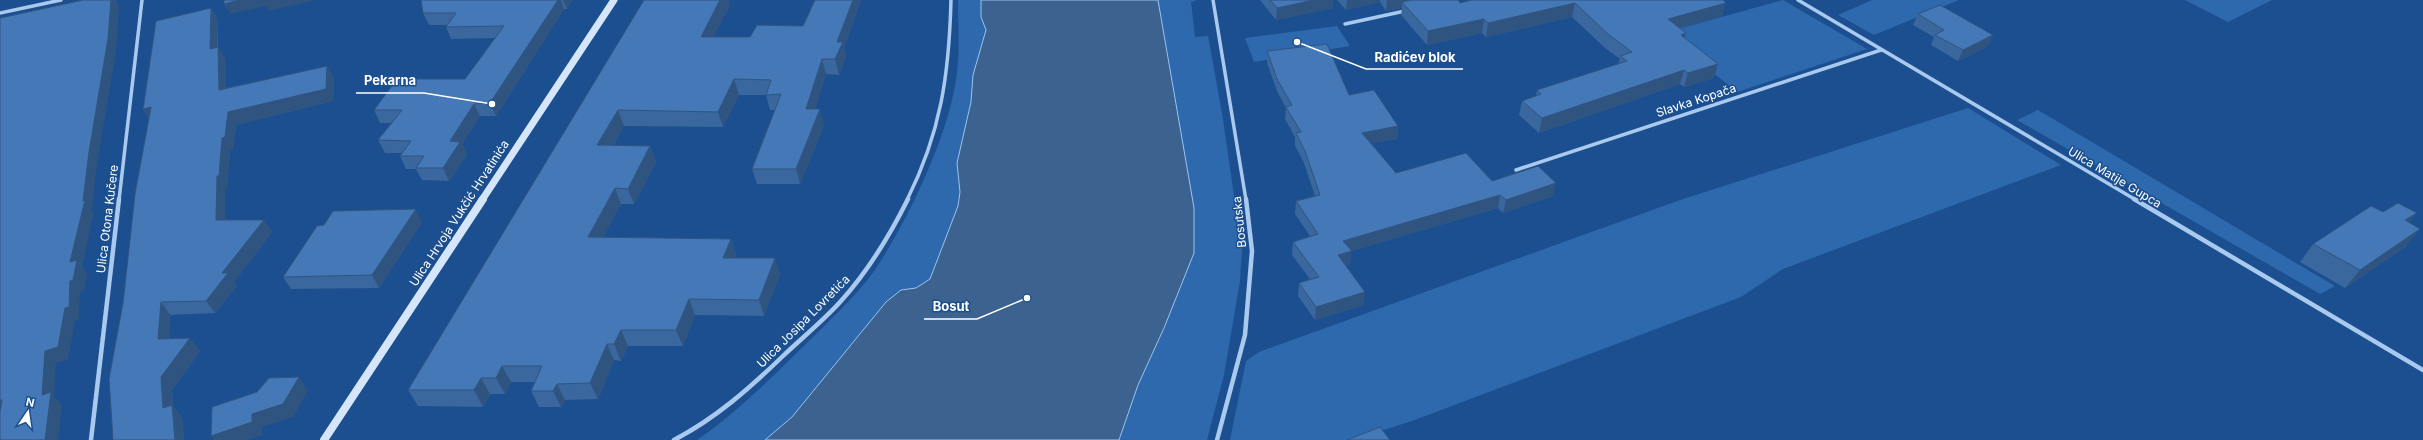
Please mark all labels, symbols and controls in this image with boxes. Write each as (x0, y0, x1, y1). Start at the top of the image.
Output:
callout: Radićev blok (1366, 44, 1463, 69)
text: Radićev blok (1374, 49, 1456, 65)
callout: Pekarna (356, 68, 424, 93)
text: Pekarna (364, 72, 416, 88)
street label: Slavka Kopača (1654, 80, 1738, 120)
street label: Ulica Hrvoja Vukčić Hrvatinića (406, 137, 512, 289)
street label: Ulica Matije Gupca (2065, 143, 2165, 211)
street label: Ulica Otona Kučere (93, 164, 121, 274)
street label: Bosutska (1229, 195, 1249, 249)
street label: Ulica Josipa Lovretića (753, 271, 853, 371)
callout: Bosut (924, 294, 977, 319)
text: Bosut (933, 298, 970, 314)
north arrow (8, 392, 48, 432)
text: N (25, 394, 36, 410)

